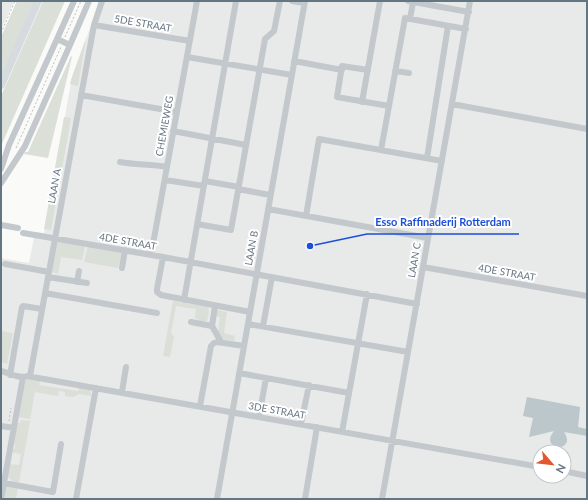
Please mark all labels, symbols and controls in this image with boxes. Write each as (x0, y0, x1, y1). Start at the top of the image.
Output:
street label: 5DE STRAAT (113, 12, 173, 34)
street label: CHEMIEWEG (153, 95, 175, 157)
street label: LAAN A (45, 167, 63, 204)
callout: Esso Rafﬁnaderij Rotterdam (367, 211, 519, 234)
text: Esso Rafﬁnaderij Rotterdam (375, 215, 511, 228)
street label: 4DE STRAAT (98, 230, 158, 252)
street label: LAAN B (242, 230, 260, 266)
street label: LAAN C (405, 241, 423, 279)
street label: 4DE STRAAT (477, 261, 537, 283)
street label: 3DE STRAAT (247, 399, 307, 421)
north arrow (532, 444, 572, 484)
text: N (554, 462, 569, 476)

